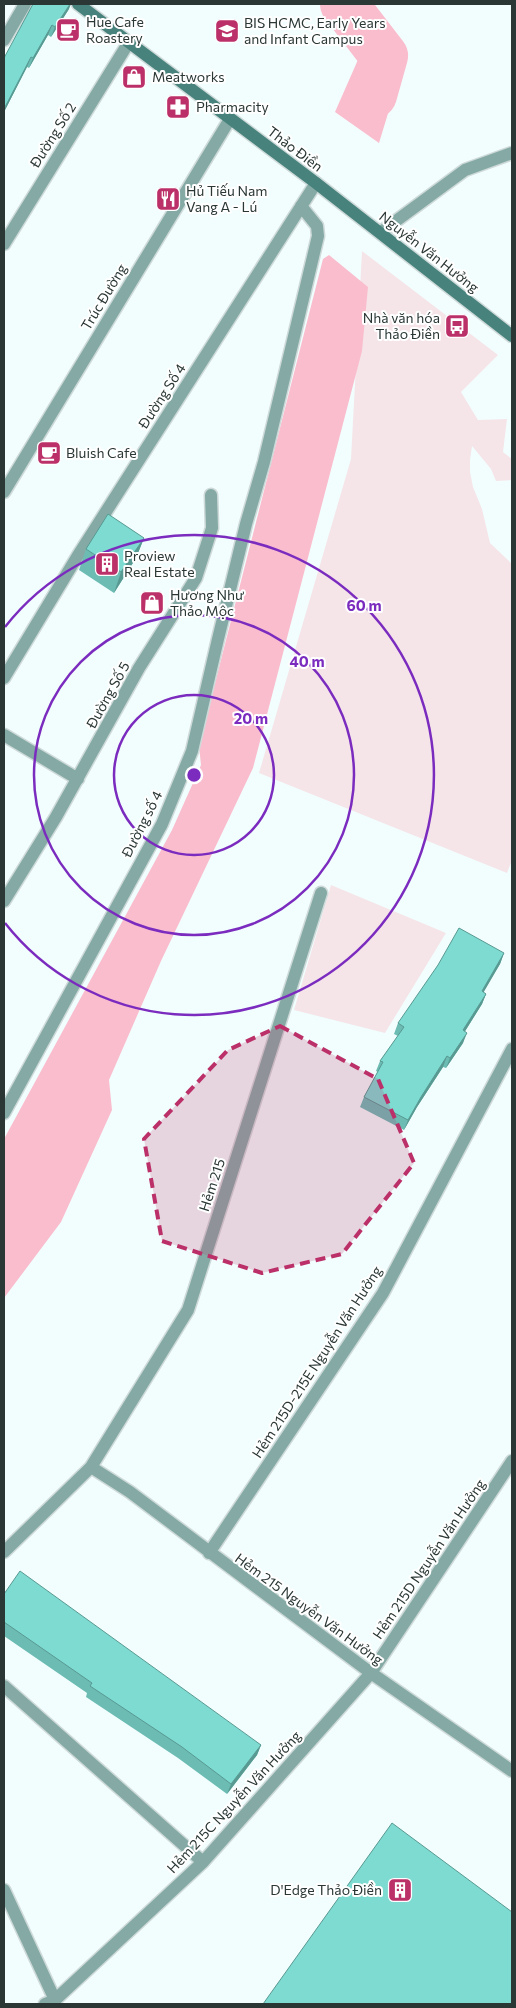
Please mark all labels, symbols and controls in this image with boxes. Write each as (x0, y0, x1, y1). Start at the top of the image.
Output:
place label: Hue Cafe Roastery (86, 13, 144, 46)
place label: BIS HCMC, Early Years and Infant Campus (244, 14, 386, 47)
cafe icon: Hue Cafe Roastery (55, 17, 81, 43)
school or university icon: BIS HCMC, Early Years and Infant Campus (214, 18, 240, 44)
shop icon: Meatworks (121, 64, 147, 90)
place label: Meatworks (152, 68, 225, 85)
pharmacy icon: Pharmacity (165, 94, 191, 120)
place label: Pharmacity (196, 98, 269, 115)
street label: Đường Số 2 (25, 99, 79, 171)
street label: Thảo Điền (264, 122, 326, 175)
place label: Hủ Tiếu Nam Vang A - Lú (186, 182, 268, 215)
restaurant icon: Hủ Tiếu Nam Vang A - Lú (155, 186, 181, 212)
street label: Nguyễn Văn Hưởng (376, 207, 483, 296)
street label: Trúc Đường (77, 260, 130, 333)
place label: Nhà văn hóa Thảo Điền (363, 309, 440, 342)
bus stop icon: Nhà văn hóa Thảo Điền (444, 313, 470, 339)
street label: Đường Số 4 (134, 360, 189, 432)
cafe icon: Bluish Cafe (36, 440, 62, 466)
place label: Bluish Cafe (66, 444, 137, 461)
place label: Proview Real Estate (124, 547, 195, 580)
building icon: Proview Real Estate (94, 551, 120, 577)
place label: Hương Như Thảo Mộc (170, 586, 244, 619)
shop icon: Hương Như Thảo Mộc (139, 590, 165, 616)
text: 60 m (346, 596, 382, 614)
text: 40 m (289, 652, 325, 670)
street label: Đường Số 5 (82, 658, 133, 732)
text: 20 m (234, 709, 268, 727)
centre of rings (185, 766, 203, 784)
street label: Đường số 4 (117, 787, 166, 861)
street label: Hẻm 215 (195, 1156, 228, 1213)
street label: Hẻm 215D-215E Nguyễn Văn Hưởng (248, 1262, 385, 1461)
street label: Hẻm 215D Nguyễn Văn Hưởng (369, 1475, 489, 1642)
street label: Hẻm 215 Nguyễn Văn Hưởng (232, 1549, 387, 1668)
street label: Hẻm 215C Nguyễn Văn Hưởng (163, 1727, 304, 1876)
building icon: D'Edge Thảo Điền (387, 1877, 413, 1903)
place label: D'Edge Thảo Điền (270, 1881, 382, 1898)

